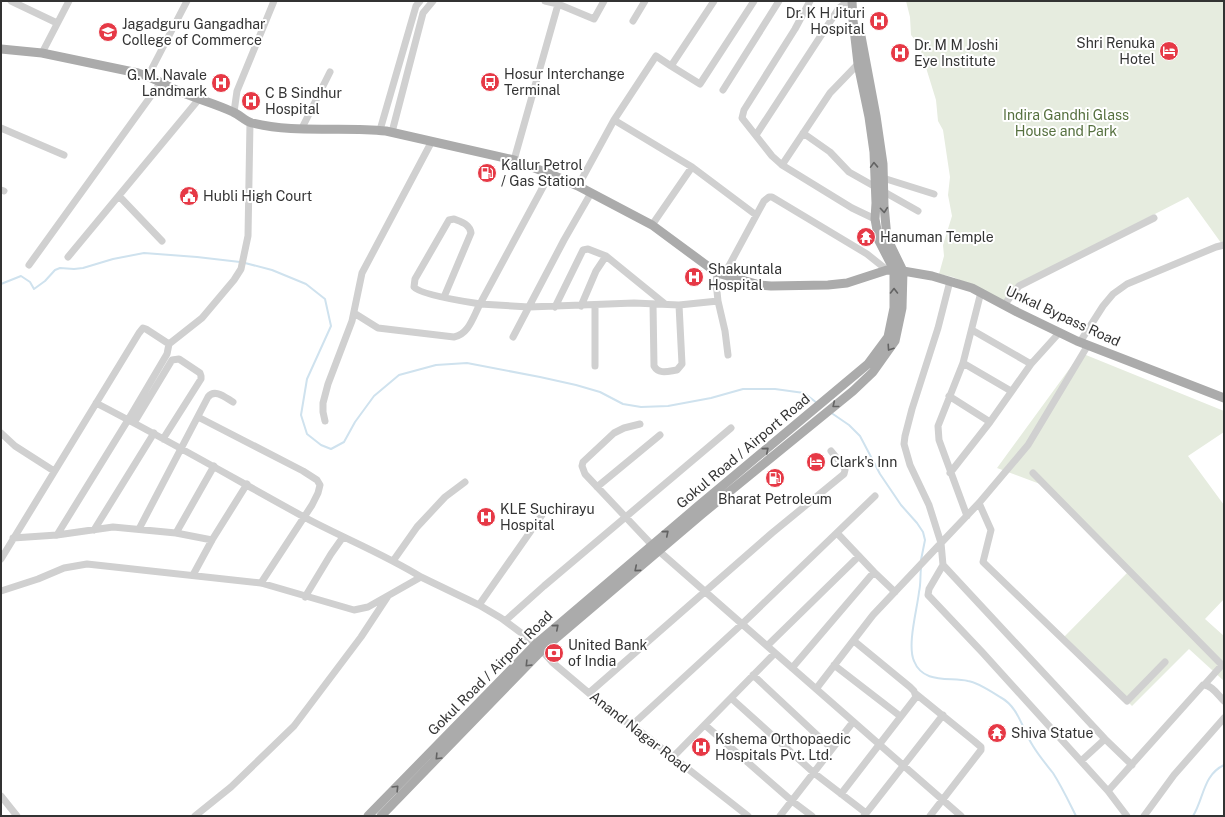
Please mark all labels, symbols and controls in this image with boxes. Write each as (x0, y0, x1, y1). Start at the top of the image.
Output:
place label: Dr. K H Jituri Hospital (786, 5, 865, 37)
hospital icon: Dr. K H Jituri Hospital (868, 10, 890, 32)
place label: Jagadguru Gangadhar College of Commerce (122, 16, 266, 48)
school or university icon: Jagadguru Gangadhar College of Commerce (97, 21, 119, 43)
place label: Shri Renuka Hotel (1076, 35, 1155, 67)
place label: Dr. M M Joshi Eye Institute (914, 37, 998, 69)
hotel icon: Shri Renuka Hotel (1158, 40, 1180, 62)
hospital icon: Dr. M M Joshi Eye Institute (889, 42, 911, 64)
place label: Hosur Interchange Terminal (504, 66, 625, 98)
place label: G. M. Navale Landmark (127, 67, 207, 99)
bus stop icon: Hosur Interchange Terminal (479, 71, 501, 93)
hospital icon: G. M. Navale Landmark (210, 72, 232, 94)
place label: C B Sindhur Hospital (265, 85, 342, 117)
hospital icon: C B Sindhur Hospital (240, 90, 262, 112)
park label: Indira Gandhi Glass House and Park (1003, 107, 1129, 139)
place label: Kallur Petrol / Gas Station (501, 157, 585, 189)
fuel station icon: Kallur Petrol / Gas Station (476, 162, 498, 184)
one-way arrow (870, 162, 878, 168)
public building icon: Hubli High Court (178, 185, 200, 207)
place label: Hubli High Court (203, 188, 312, 204)
one-way arrow (880, 207, 889, 213)
temple icon: Hanuman Temple (855, 226, 877, 248)
place label: Hanuman Temple (880, 229, 994, 245)
place label: Shakuntala Hospital (708, 261, 782, 293)
hospital icon: Shakuntala Hospital (683, 266, 705, 288)
street label: Unkal Bypass Road (1003, 282, 1123, 350)
one-way arrow (890, 288, 898, 294)
one-way arrow (888, 344, 895, 351)
street label: Gokul Road / Airport Road (673, 391, 813, 511)
one-way arrow (833, 400, 840, 407)
one-way arrow (761, 447, 768, 454)
hotel icon: Clark's Inn (805, 451, 827, 473)
place label: Clark's Inn (830, 454, 897, 470)
fuel station icon: Bharat Petroleum (764, 467, 786, 489)
place label: Bharat Petroleum (718, 491, 832, 507)
place label: KLE Suchirayu Hospital (500, 501, 595, 533)
hospital icon: KLE Suchirayu Hospital (475, 506, 497, 528)
one-way arrow (661, 530, 668, 537)
one-way arrow (634, 564, 641, 571)
street label: Gokul Road / Airport Road (425, 608, 555, 738)
one-way arrow (552, 624, 559, 631)
place label: United Bank of India (568, 637, 647, 669)
bank icon: United Bank of India (543, 642, 565, 664)
one-way arrow (526, 659, 533, 667)
street label: Anand Nagar Road (587, 688, 693, 776)
temple icon: Shiva Statue (986, 722, 1008, 744)
place label: Shiva Statue (1011, 725, 1093, 741)
place label: Kshema Orthopaedic Hospitals Pvt. Ltd. (715, 731, 851, 763)
hospital icon: Kshema Orthopaedic Hospitals Pvt. Ltd. (690, 736, 712, 758)
one-way arrow (435, 752, 443, 760)
one-way arrow (391, 785, 398, 793)

